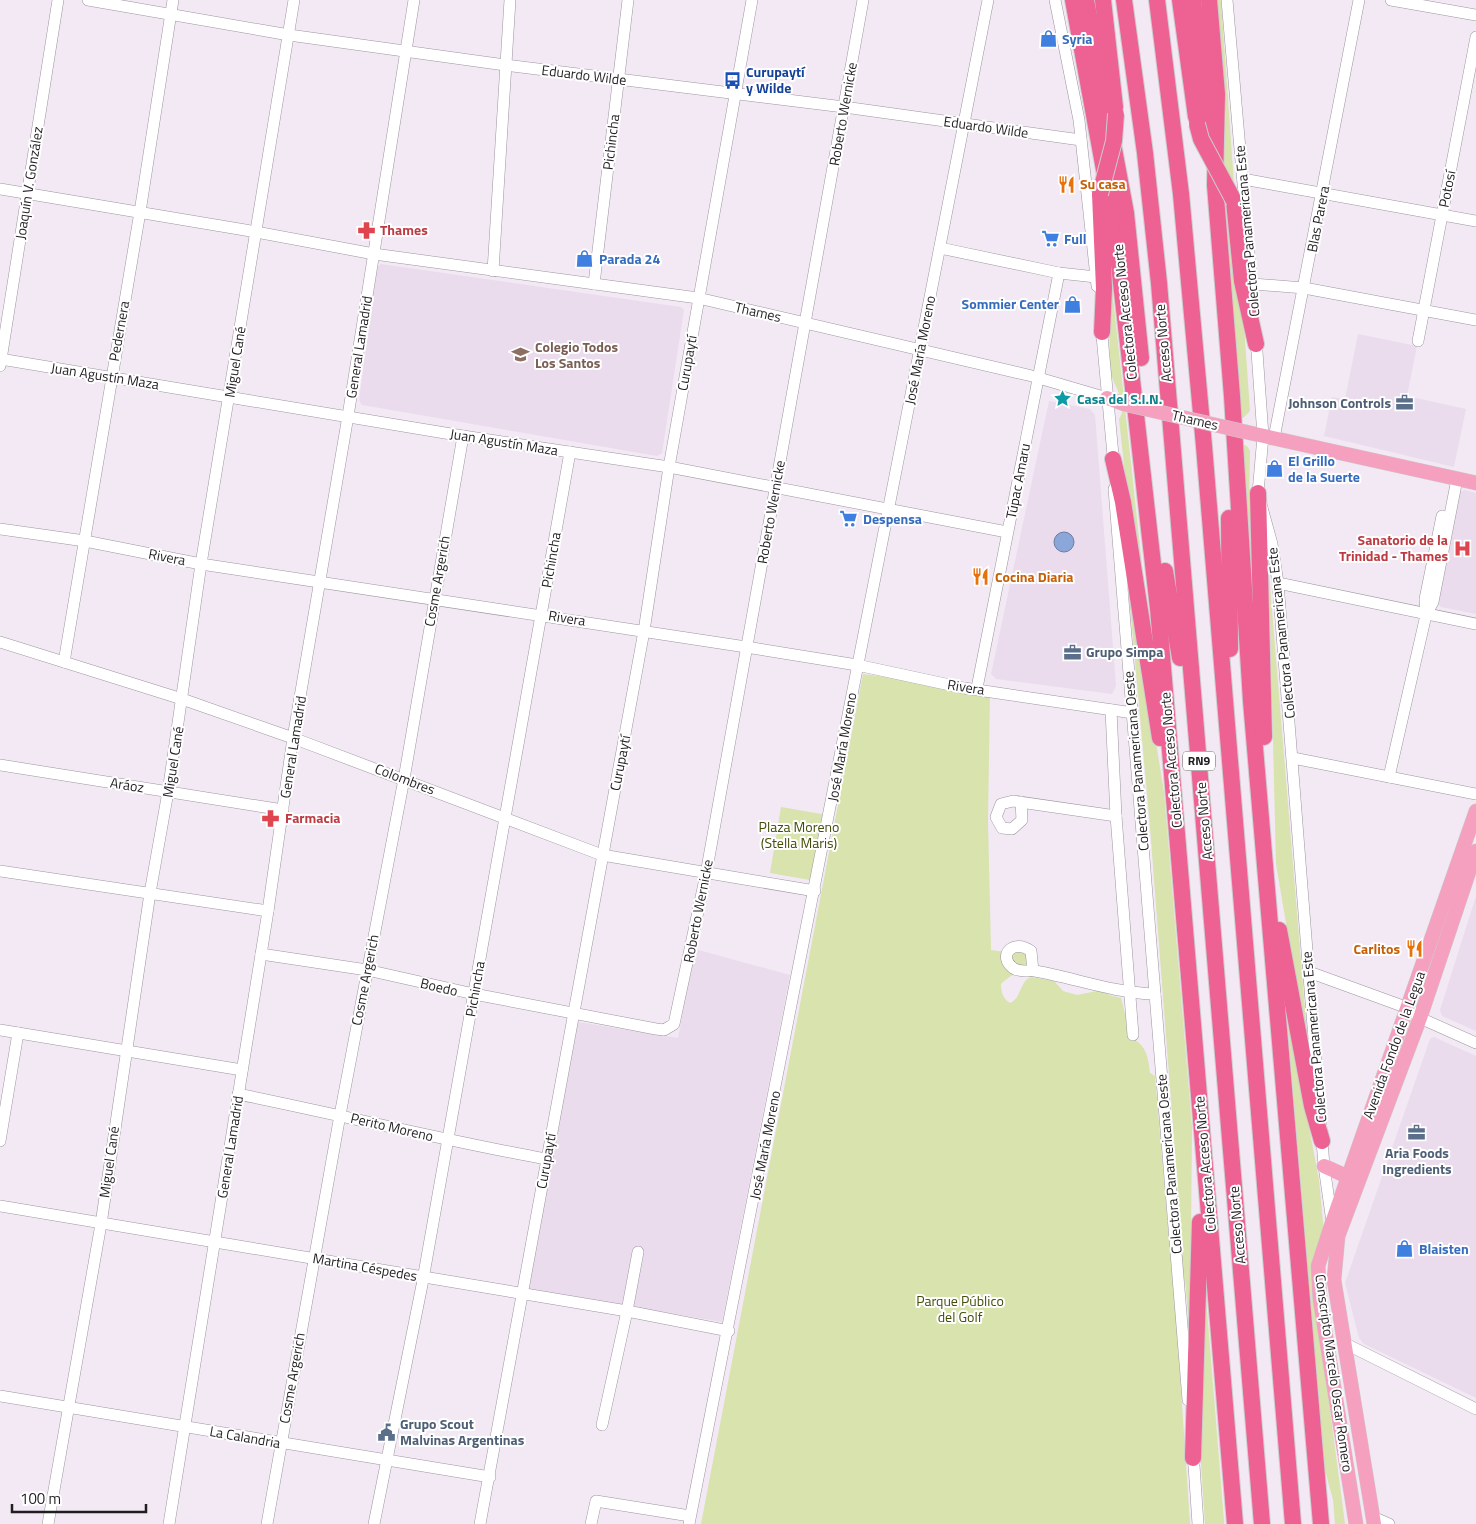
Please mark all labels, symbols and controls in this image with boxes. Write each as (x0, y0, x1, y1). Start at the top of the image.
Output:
place label: Syria (1062, 28, 1093, 49)
shop icon: Syria (1038, 29, 1058, 49)
street label: Eduardo Wilde (540, 59, 628, 90)
street label: Roberto Wernicke (823, 60, 862, 167)
place label: Curupaytí y Wilde (746, 61, 806, 98)
bus stop icon: Curupaytí y Wilde (722, 70, 742, 90)
street label: Eduardo Wilde (942, 110, 1030, 143)
street label: Pichincha (597, 113, 624, 171)
street label: Joaquín V. González (9, 125, 48, 241)
street label: Colectora Panamericana Este (1229, 144, 1264, 318)
street label: Potosí (1433, 168, 1461, 209)
place label: Su casa (1080, 173, 1126, 194)
restaurant icon: Su casa (1056, 174, 1076, 194)
street label: Blas Parera (1301, 184, 1334, 254)
place label: Thames (380, 219, 428, 240)
pharmacy icon: Thames (356, 220, 376, 240)
place label: Full (1064, 228, 1087, 249)
supermarket icon: Full (1040, 229, 1060, 249)
street label: Colectora Acceso Norte (1107, 243, 1142, 381)
place label: Parada 24 (599, 248, 660, 269)
shop icon: Parada 24 (575, 249, 595, 269)
place label: Sommier Center (962, 293, 1059, 314)
street label: General Lamadrid (340, 294, 377, 400)
street label: José María Moreno (899, 294, 940, 406)
shop icon: Sommier Center (1063, 294, 1083, 314)
street label: Thames (733, 296, 783, 327)
street label: Pedernera (103, 299, 134, 363)
street label: Acceso Norte (1149, 303, 1176, 383)
street label: Miguel Cané (218, 325, 251, 399)
street label: Curupaytí (671, 332, 702, 392)
place label: Colegio Todos Los Santos (535, 336, 618, 373)
school or university icon: Colegio Todos Los Santos (511, 345, 531, 365)
street label: Juan Agustín Maza (50, 357, 161, 394)
place label: Casa del S.I.N. (1077, 388, 1162, 409)
place icon: Casa del S.I.N. (1053, 389, 1073, 409)
place label: Johnson Controls (1288, 392, 1391, 413)
office icon: Johnson Controls (1395, 393, 1415, 413)
street label: Thames (1170, 404, 1220, 435)
street label: Juan Agustín Maza (449, 423, 560, 460)
street label: Túpac Amaru (1000, 441, 1035, 520)
place label: El Grillo de la Suerte (1288, 450, 1360, 487)
street label: Roberto Wernicke (751, 458, 790, 565)
shop icon: El Grillo de la Suerte (1264, 459, 1284, 479)
place label: Despensa (863, 508, 922, 529)
supermarket icon: Despensa (839, 509, 859, 529)
place label: Sanatorio de la Trinidad - Thames (1339, 529, 1448, 566)
street label: Pichincha (535, 530, 566, 589)
street label: Cosme Argerich (418, 534, 455, 628)
hospital icon: Sanatorio de la Trinidad - Thames (1452, 538, 1472, 558)
street label: Rivera (147, 543, 187, 570)
street label: Colectora Panamericana Este (1261, 546, 1300, 720)
place label: Cocina Diaria (995, 566, 1073, 587)
restaurant icon: Cocina Diaria (971, 567, 991, 587)
street label: Rivera (547, 604, 587, 631)
place label: Grupo Simpa (1086, 641, 1163, 662)
office icon: Grupo Simpa (1062, 642, 1082, 662)
street label: Colectora Panamericana Oeste (1117, 670, 1154, 852)
street label: Rivera (946, 673, 986, 700)
street label: José María Moreno (822, 691, 861, 803)
street label: Colectora Acceso Norte (1154, 691, 1187, 829)
street label: General Lamadrid (274, 694, 311, 800)
street label: Miguel Cané (156, 725, 189, 799)
street label: Curupaytí (604, 732, 635, 793)
road number: RN9 (1183, 751, 1215, 770)
street label: Colombres (372, 757, 438, 800)
street label: Aráoz (109, 771, 145, 798)
street label: Acceso Norte (1190, 781, 1217, 861)
place label: Farmacia (285, 807, 340, 828)
pharmacy icon: Farmacia (261, 808, 281, 828)
park label: Plaza Moreno (Stella Maris) (759, 816, 839, 853)
street label: Roberto Wernicke (677, 857, 718, 964)
street label: Cosme Argerich (345, 933, 384, 1027)
place label: Carlitos (1353, 938, 1400, 959)
restaurant icon: Carlitos (1404, 939, 1424, 959)
street label: Colectora Panamericana Este (1296, 950, 1331, 1124)
street label: Pichincha (459, 959, 490, 1018)
street label: Avenida Fondo de la Legua (1357, 968, 1430, 1122)
street label: Boedo (418, 972, 460, 1001)
street label: Colectora Panamericana Oeste (1150, 1073, 1187, 1255)
street label: José María Moreno (744, 1089, 785, 1201)
street label: General Lamadrid (211, 1094, 248, 1200)
street label: Colectora Acceso Norte (1188, 1095, 1221, 1233)
street label: Perito Moreno (349, 1107, 436, 1146)
office icon: Aria Foods Ingredients (1407, 1123, 1427, 1143)
street label: Miguel Cané (93, 1125, 124, 1199)
street label: Curupaytí (530, 1130, 561, 1190)
place label: Aria Foods Ingredients (1382, 1142, 1452, 1179)
street label: Acceso Norte (1223, 1185, 1250, 1265)
place label: Blaisten (1419, 1238, 1469, 1259)
shop icon: Blaisten (1395, 1239, 1415, 1259)
street label: Martina Céspedes (311, 1247, 419, 1286)
street label: Conscripto Marcelo Oscar Romero (1310, 1273, 1359, 1473)
park label: Parque Público del Golf (916, 1290, 1004, 1327)
street label: Cosme Argerich (273, 1331, 310, 1425)
place label: Grupo Scout Malvinas Argentinas (400, 1413, 525, 1450)
street label: La Calandria (208, 1420, 282, 1453)
public building icon: Grupo Scout Malvinas Argentinas (376, 1422, 396, 1442)
scale bar (12, 1482, 146, 1514)
text: 100 m (20, 1487, 61, 1510)

